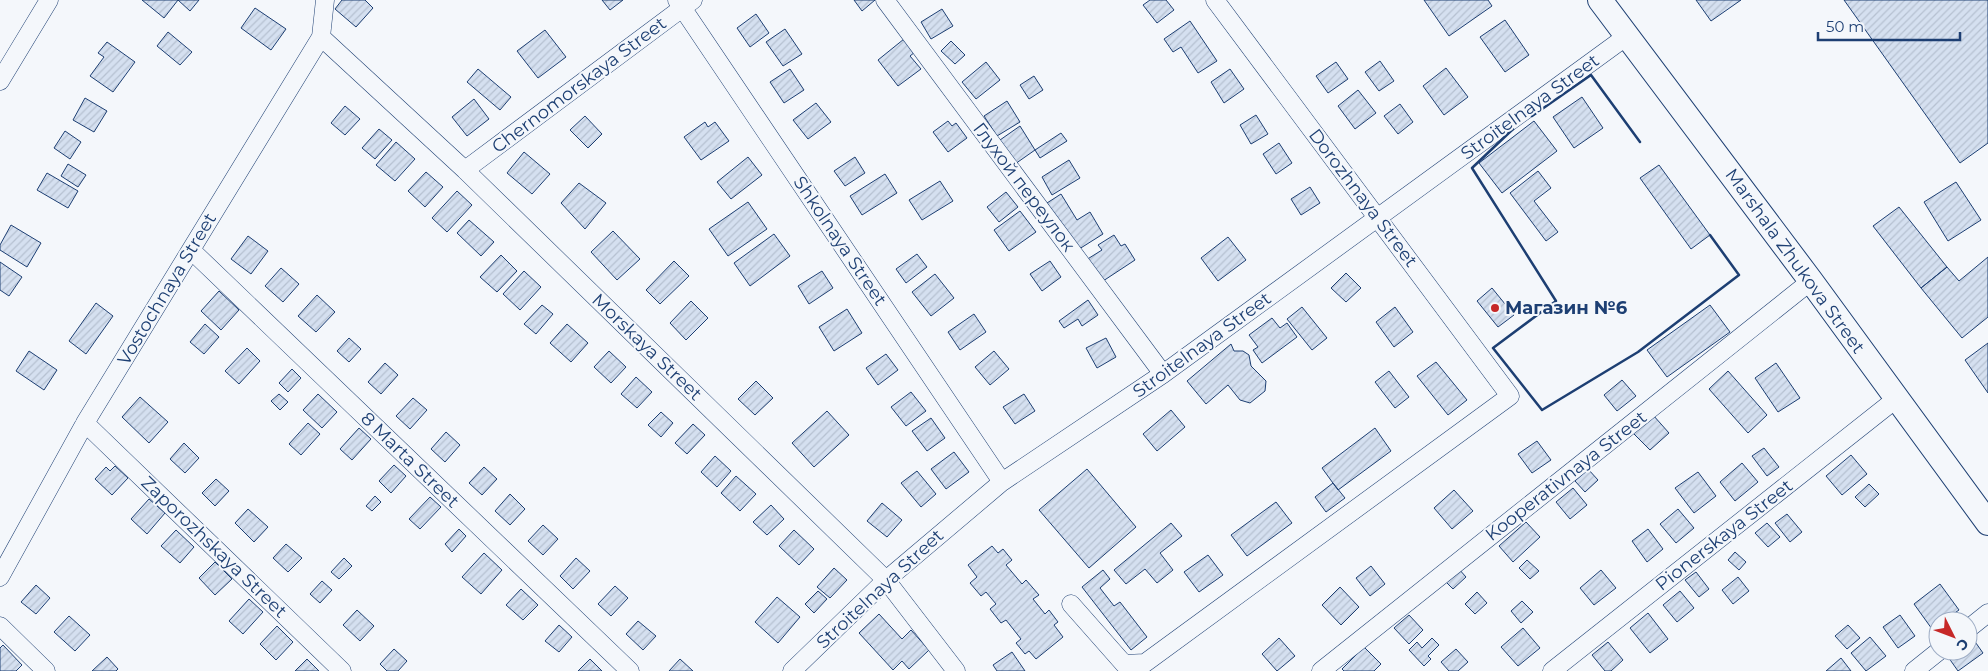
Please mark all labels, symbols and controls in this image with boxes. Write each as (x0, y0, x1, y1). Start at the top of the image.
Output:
scale bar (1818, 10, 1960, 42)
street label: Chernomorskaya Street (487, 12, 671, 158)
text: 50 m (1826, 17, 1864, 36)
street label: Stroitelnaya Street (1457, 49, 1603, 165)
street label: Глухой переулок (968, 118, 1080, 256)
street label: Dorozhnaya Street (1304, 125, 1422, 271)
street label: Marshala Zhukova Street (1720, 164, 1870, 358)
street label: Shkolnaya Street (789, 172, 891, 310)
street label: Vostochnaya Street (113, 209, 221, 369)
street label: Stroitelnaya Street (1129, 287, 1275, 403)
street label: Morskaya Street (587, 289, 707, 405)
place label: Магазин №6 (1505, 297, 1628, 319)
marker: Магазин №6 (1489, 302, 1501, 314)
street label: Kooperativnaya Street (1481, 406, 1651, 546)
street label: 8 Marta Street (356, 408, 464, 512)
street label: Zaporozhskaya Street (137, 472, 291, 622)
street label: Pionerskaya Street (1651, 475, 1797, 595)
street label: Stroitelnaya Street (812, 524, 948, 654)
north arrow (1928, 611, 1978, 661)
text: С (1953, 635, 1973, 655)

